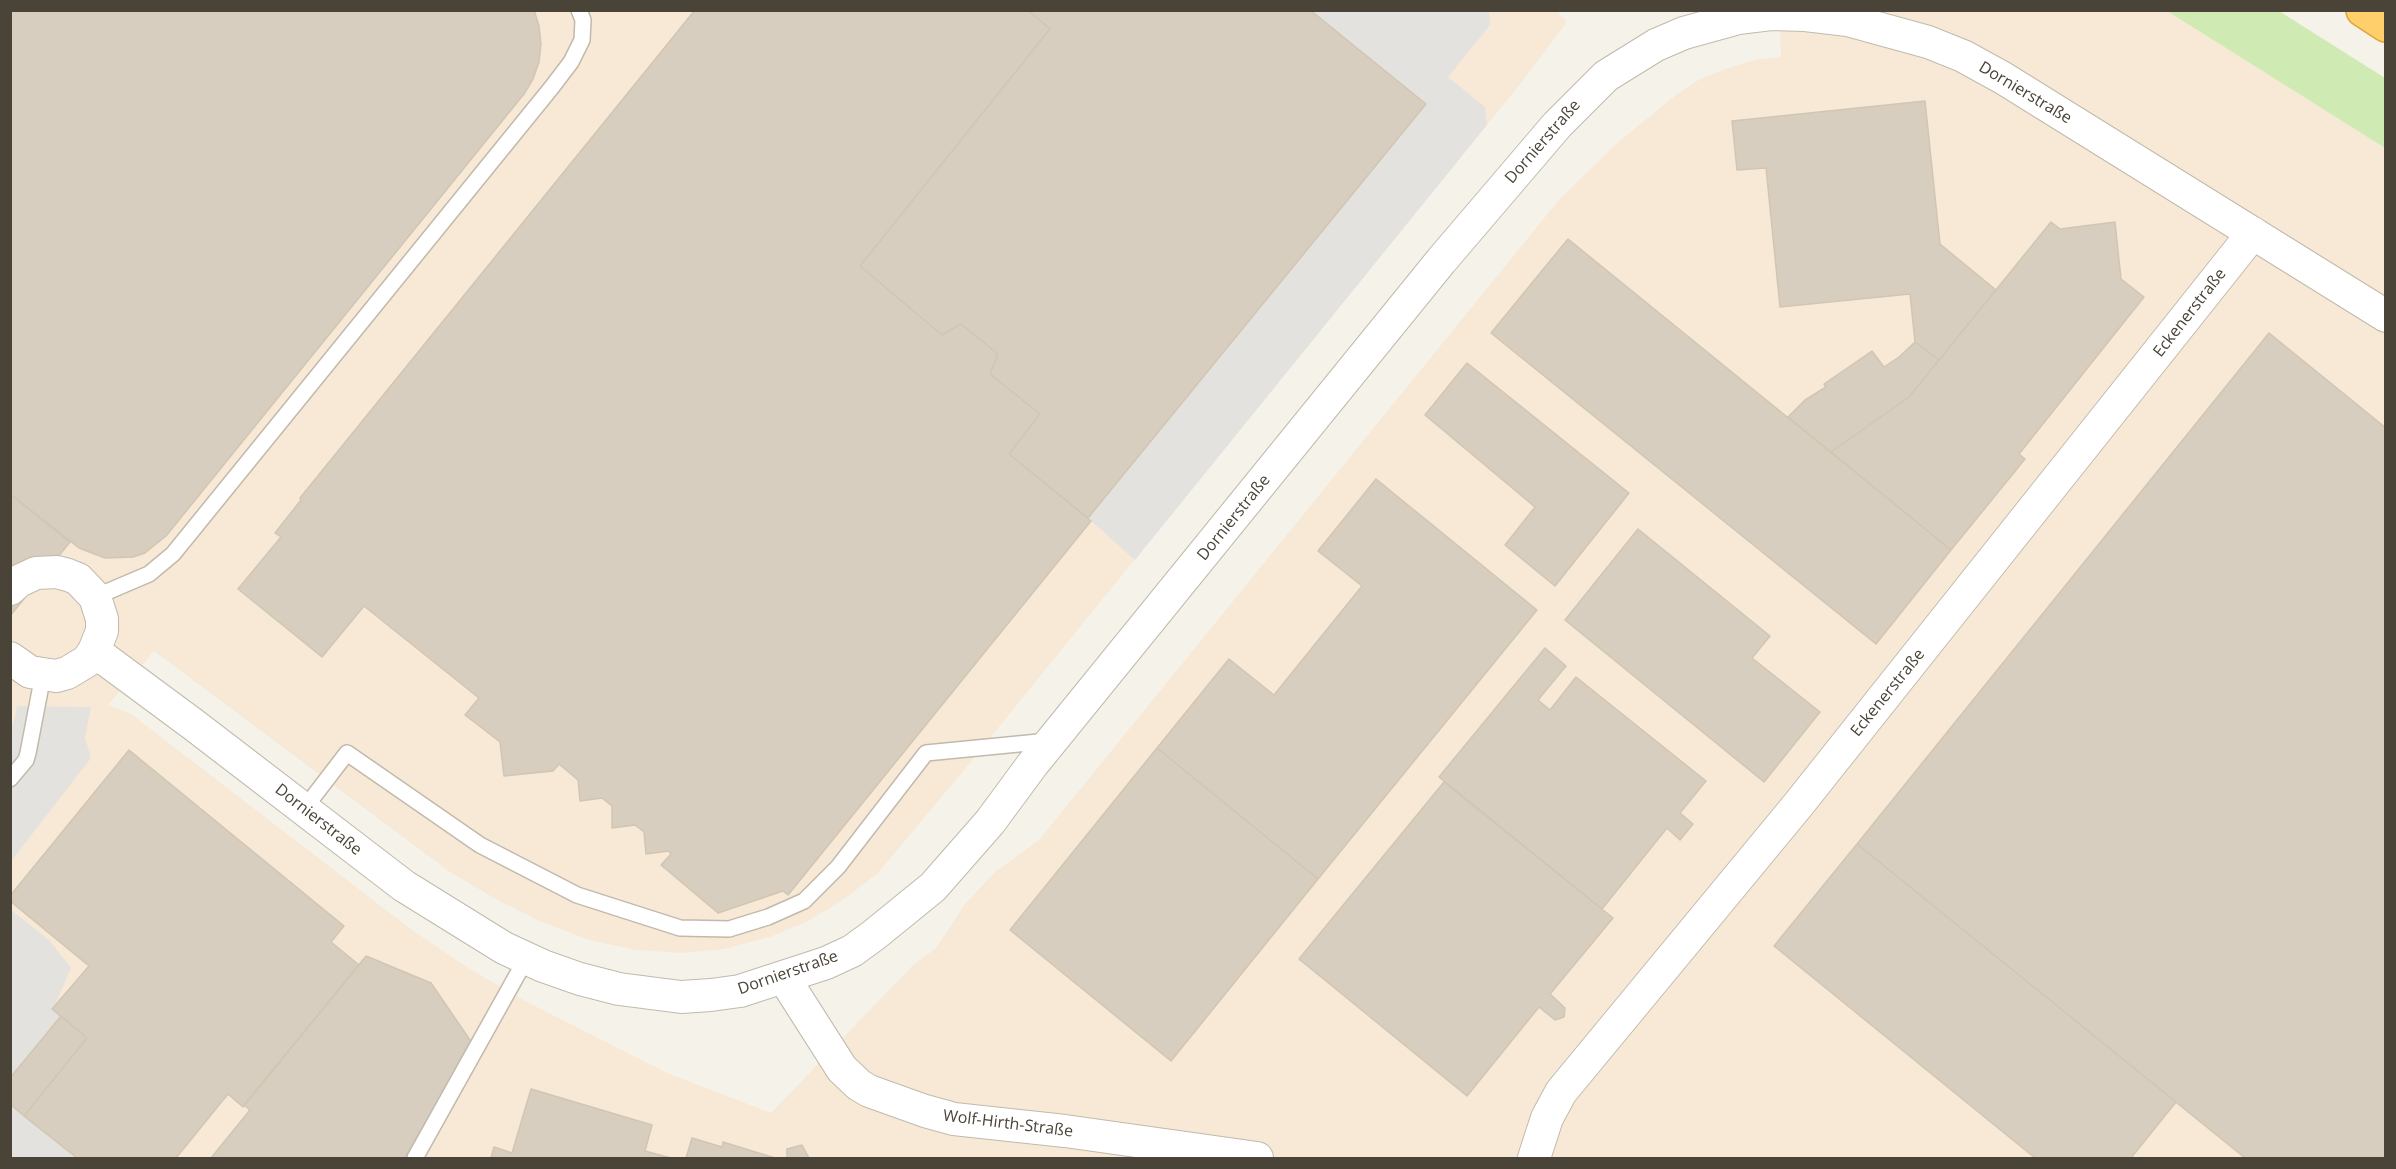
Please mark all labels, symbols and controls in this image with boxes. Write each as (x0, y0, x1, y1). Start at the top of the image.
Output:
street label: Dornierstraße (1975, 58, 2075, 128)
street label: Dornierstraße (1501, 96, 1585, 188)
street label: Eckenerstraße (2150, 265, 2230, 361)
street label: Dornierstraße (1194, 471, 1274, 565)
street label: Eckenerstraße (1847, 645, 1929, 741)
street label: Dornierstraße (271, 780, 365, 860)
street label: Dornierstraße (735, 947, 841, 999)
street label: Wolf-Hirth-Straße (942, 1106, 1074, 1142)

